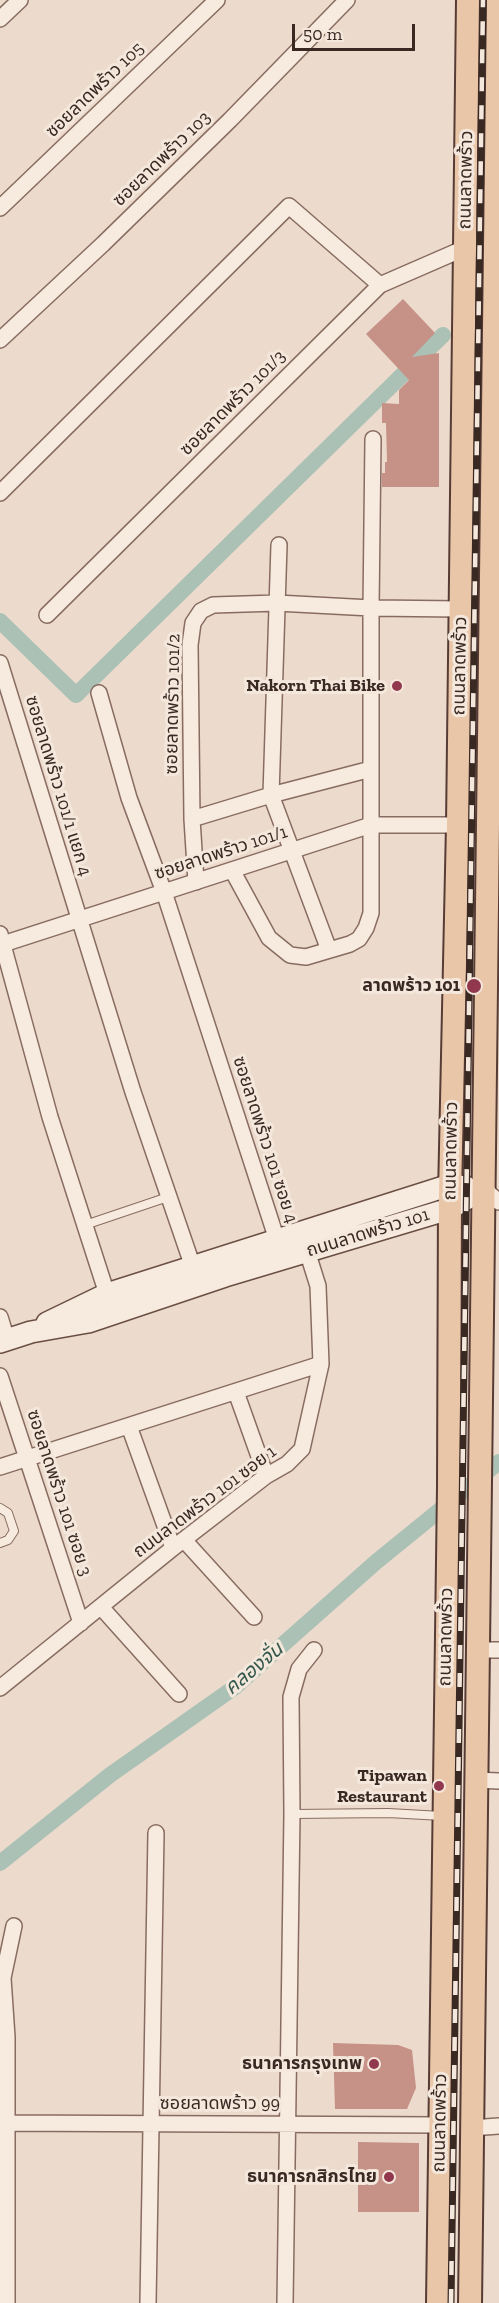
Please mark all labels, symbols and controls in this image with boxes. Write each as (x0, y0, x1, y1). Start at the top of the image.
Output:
scale bar (295, 12, 418, 50)
text: 50 m (303, 23, 342, 45)
street label: ซอยลาดพร้าว 105 (42, 38, 148, 142)
street label: ซอยลาดพร้าว 103 (109, 107, 215, 211)
street label: ถนนลาดพร้าว (454, 130, 478, 230)
street label: ซอยลาดพร้าว 101/3 (176, 346, 290, 460)
street label: ถนนลาดพร้าว (448, 616, 472, 716)
street label: ซอยลาดพร้าว 101/2 (161, 633, 185, 775)
place label: Nakorn Thai Bike (246, 675, 385, 697)
marker: Nakorn Thai Bike (390, 679, 404, 693)
street label: ซอยลาดพร้าว 101/1 แยก 4 (20, 693, 96, 879)
street label: ซอยลาดพร้าว 101/1 (152, 821, 290, 885)
place label: ลาดพร้าว 101 (362, 975, 460, 997)
marker: ลาดพร้าว 101 (465, 977, 483, 995)
street label: ซอยลาดพร้าว 101 ซอย 4 (228, 1054, 302, 1226)
street label: ถนนลาดพร้าว (439, 1101, 463, 1201)
street label: ถนนลาดพร้าว 101 (304, 1204, 432, 1262)
street label: ซอยลาดพร้าว 101 ซอย 3 (22, 1407, 96, 1579)
street label: ถนนลาดพร้าว 101 ซอย 1 (129, 1441, 281, 1563)
street label: ถนนลาดพร้าว (434, 1587, 458, 1687)
water label: คลองจั่น (220, 1638, 288, 1700)
place label: Tipawan Restaurant (337, 1765, 427, 1808)
marker: Tipawan Restaurant (432, 1779, 446, 1793)
place label: ธนาคารกรุงเทพ (242, 2053, 362, 2075)
marker: ธนาคารกรุงเทพ (367, 2057, 381, 2071)
street label: ถนนลาดพร้าว (428, 2073, 452, 2173)
street label: ซอยลาดพร้าว 99 (160, 2093, 280, 2115)
place label: ธนาคารกสิกรไทย (247, 2166, 377, 2188)
marker: ธนาคารกสิกรไทย (382, 2170, 396, 2184)

